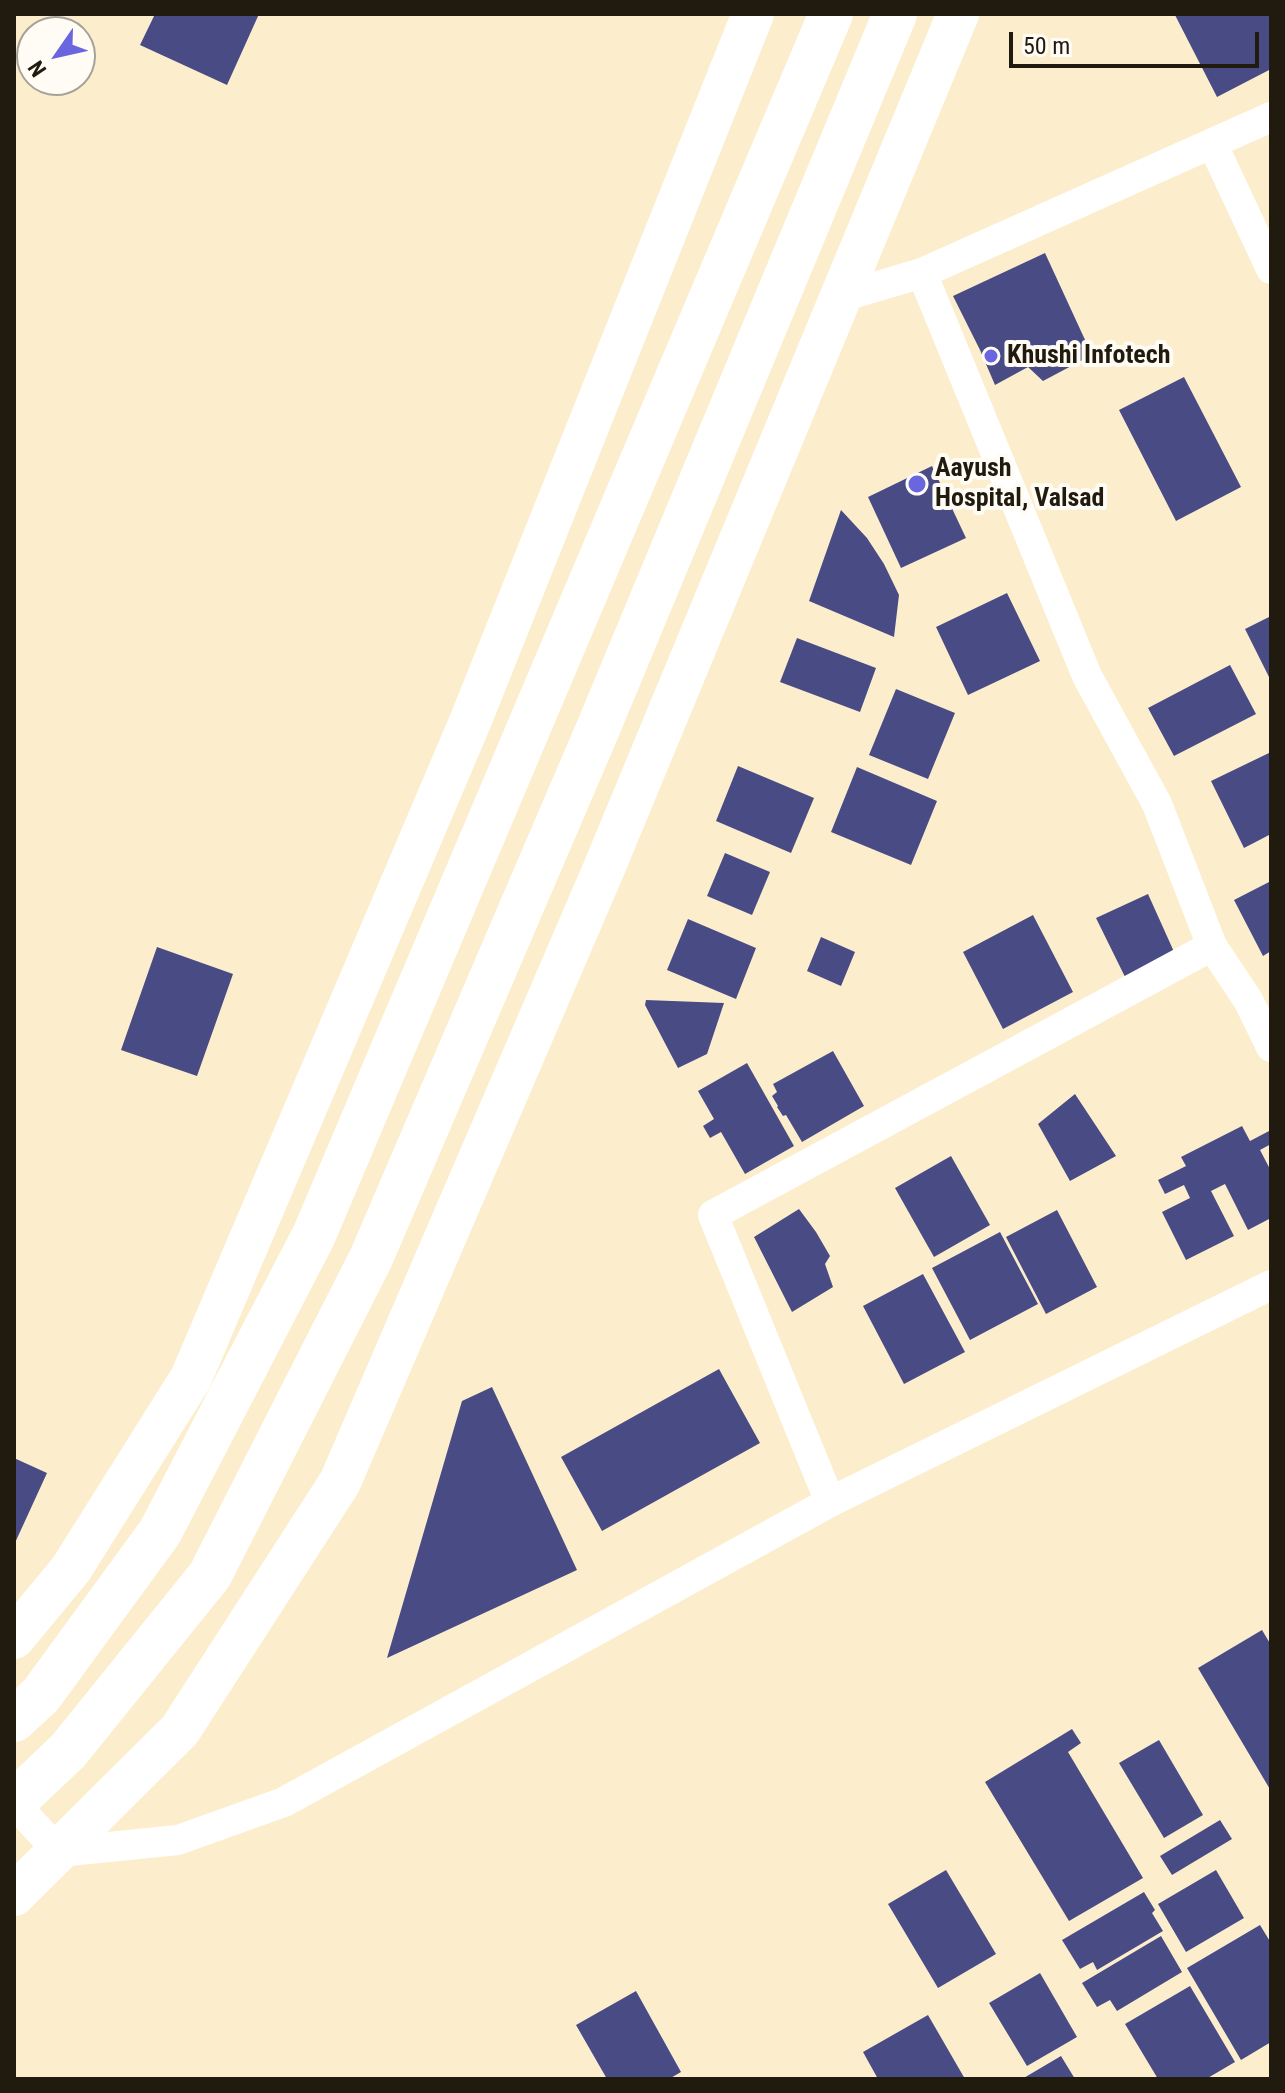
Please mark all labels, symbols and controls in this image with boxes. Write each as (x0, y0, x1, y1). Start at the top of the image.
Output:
north arrow (16, 16, 96, 96)
scale bar (1013, 16, 1263, 66)
text: 50 m (1023, 32, 1070, 60)
text: N (23, 56, 51, 81)
place label: Khushi Infotech (1007, 340, 1171, 372)
marker: Khushi Infotech (982, 347, 1000, 365)
place label: Aayush Hospital, Valsad (935, 453, 1104, 514)
marker: Aayush Hospital, Valsad (906, 473, 928, 495)

